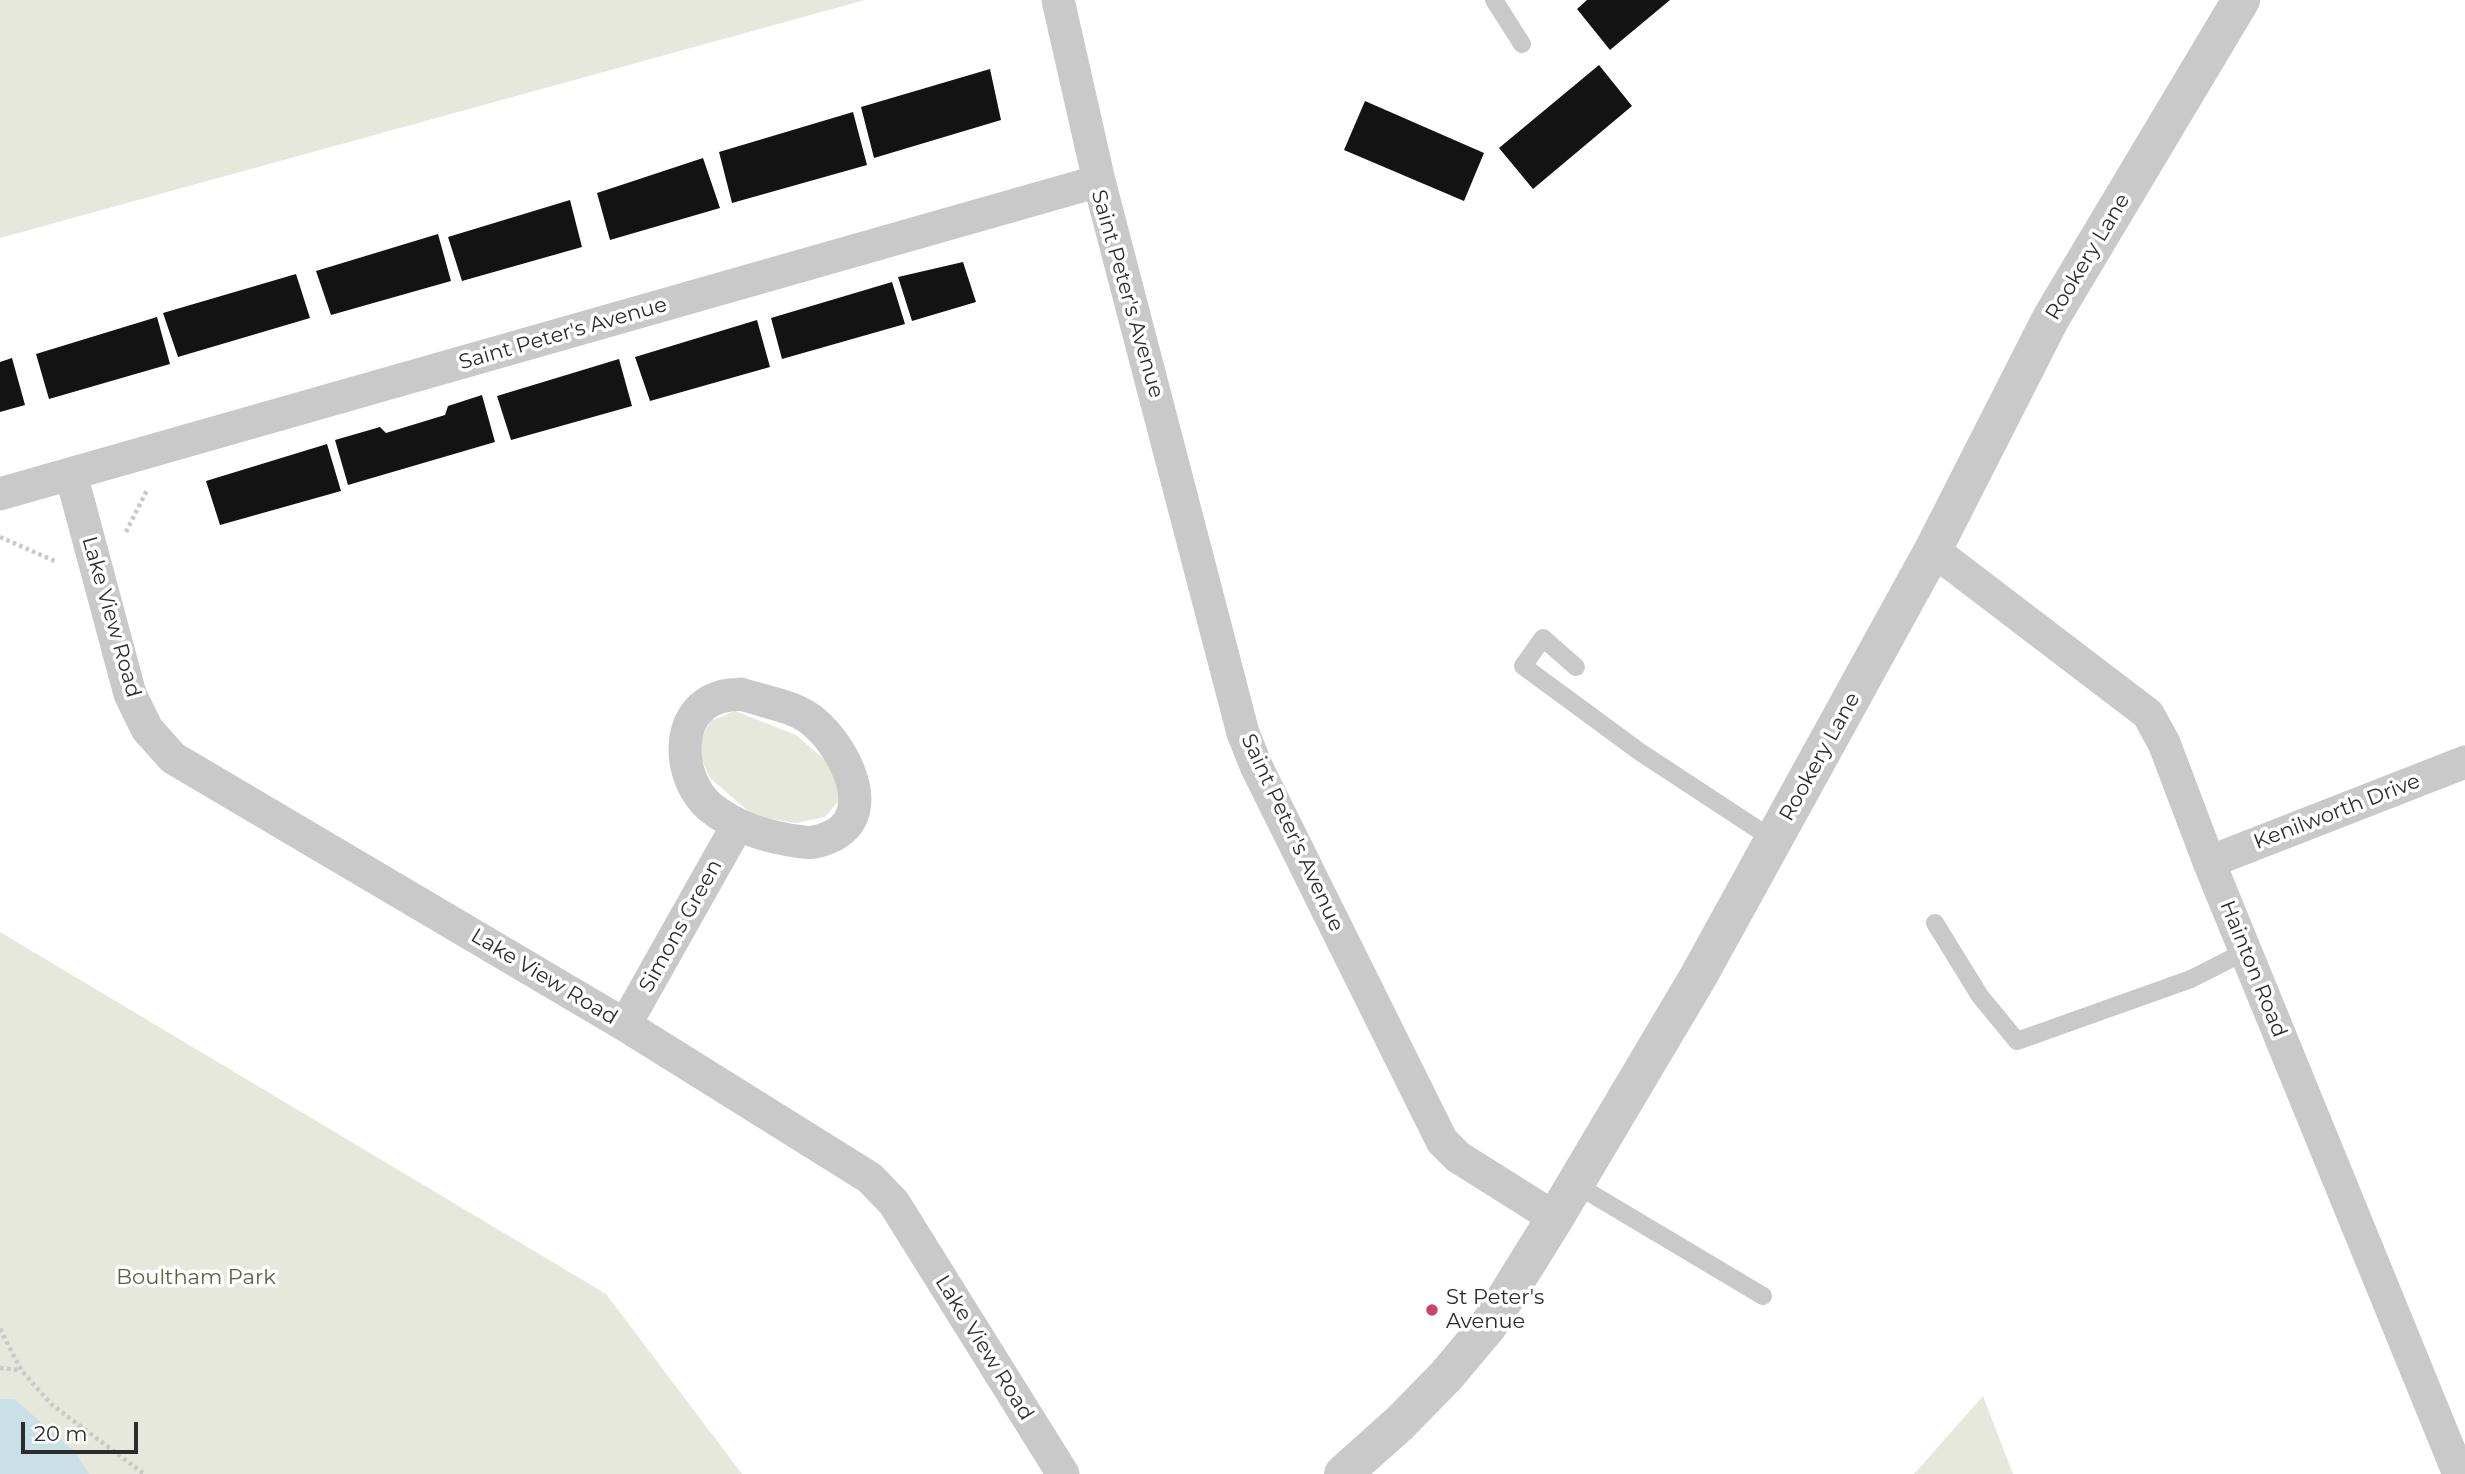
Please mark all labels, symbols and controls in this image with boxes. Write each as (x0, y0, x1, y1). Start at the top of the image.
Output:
street label: Saint Peter's Avenue (1085, 187, 1169, 401)
street label: Rookery Lane (2040, 189, 2136, 325)
street label: Saint Peter's Avenue (456, 292, 670, 376)
street label: Lake View Road (76, 534, 146, 700)
street label: Rookery Lane (1774, 688, 1866, 826)
street label: Saint Peter's Avenue (1235, 730, 1349, 936)
street label: Kenilworth Drive (2250, 769, 2424, 855)
street label: Simons Green (634, 855, 728, 997)
street label: Hainton Road (2214, 897, 2292, 1041)
street label: Lake View Road (466, 923, 622, 1031)
park label: Boultham Park (116, 1265, 276, 1291)
street label: Lake View Road (929, 1271, 1039, 1425)
place label: St Peter's Avenue (1446, 1285, 1544, 1335)
marker: St Peter's Avenue (1424, 1302, 1440, 1318)
scale bar (24, 1408, 142, 1452)
text: 20 m (34, 1421, 88, 1446)

